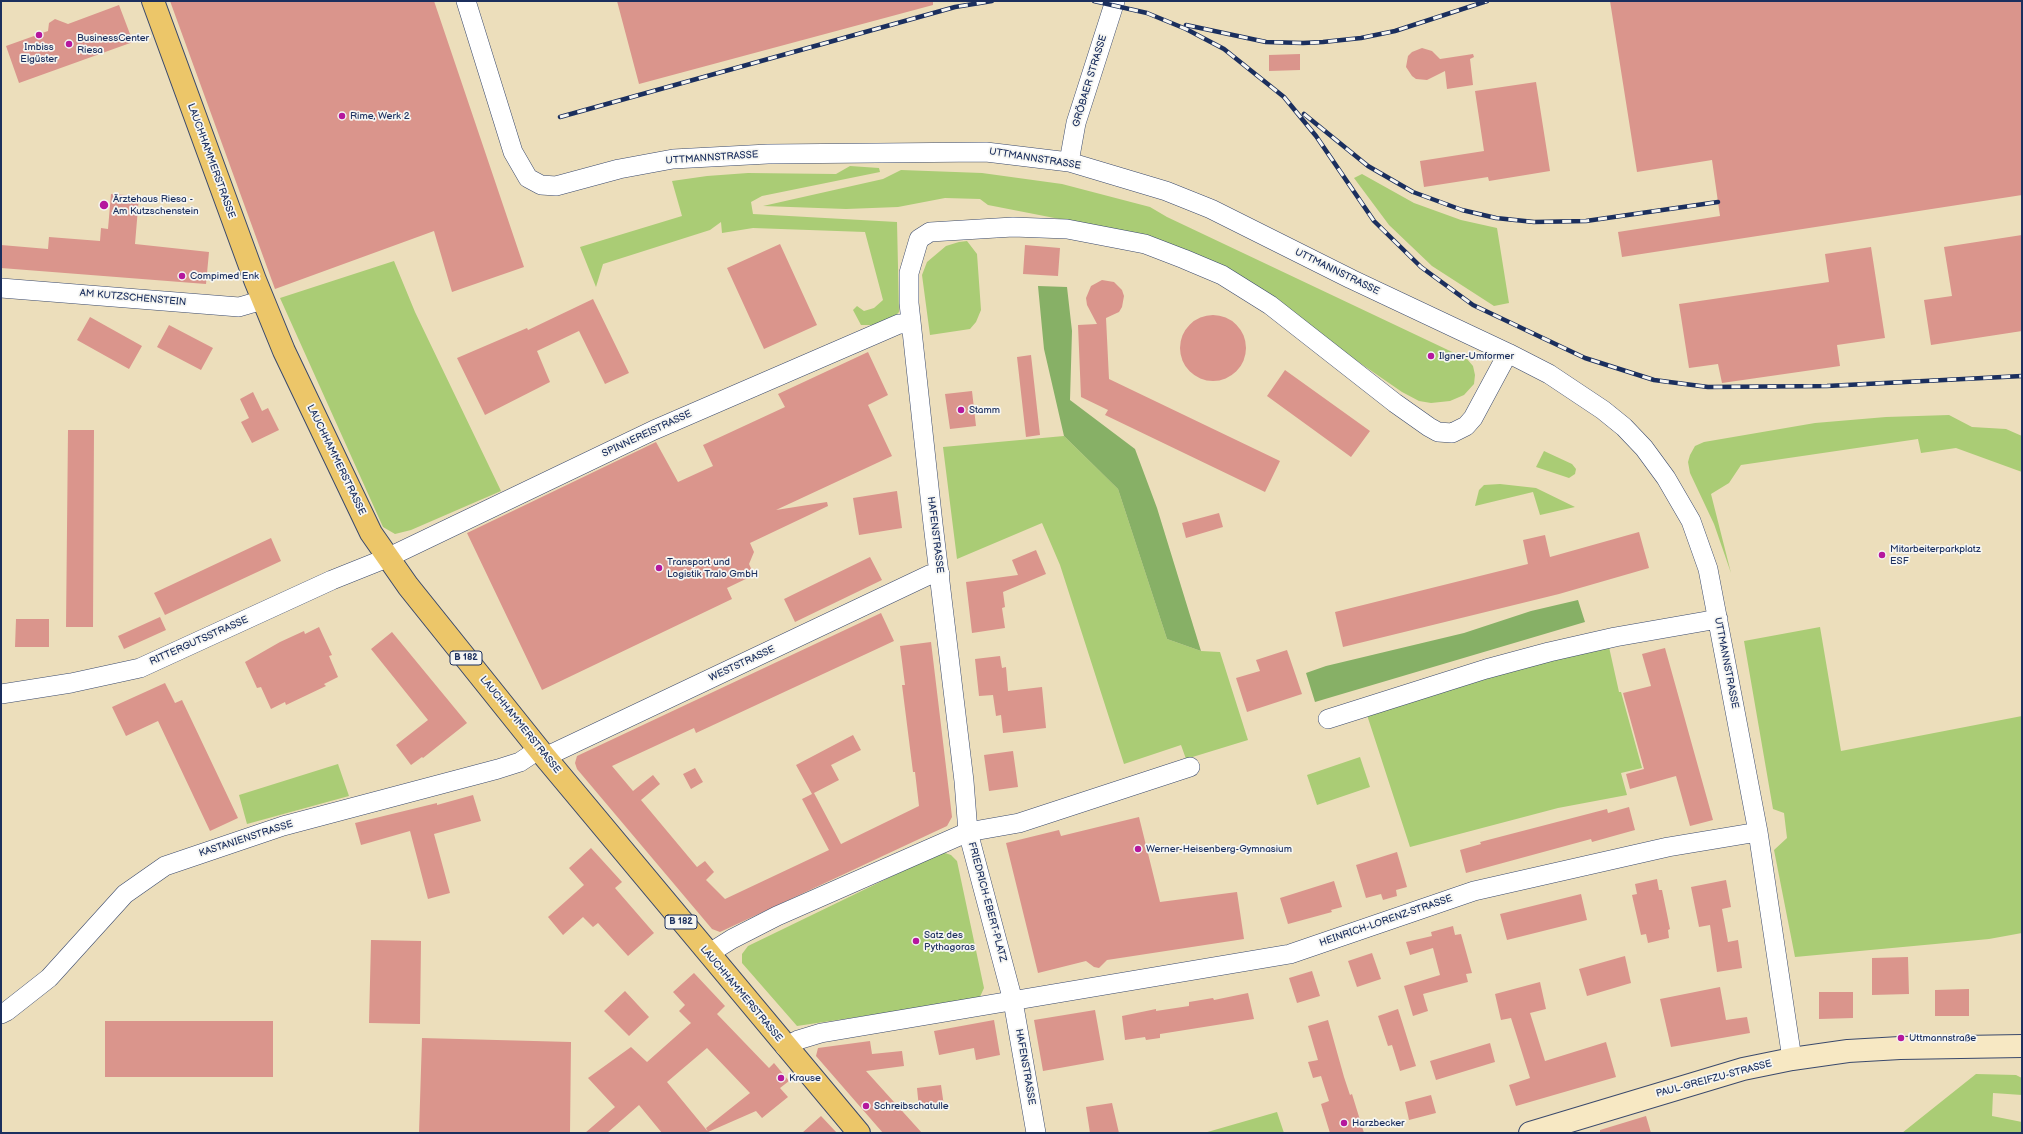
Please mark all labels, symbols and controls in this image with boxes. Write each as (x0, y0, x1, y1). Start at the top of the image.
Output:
marker: Imbiss Elgüster (34, 30, 44, 40)
place label: BusinessCenter Riesa (77, 32, 149, 56)
street label: GRÖBAER STRASSE (1070, 33, 1110, 129)
marker: BusinessCenter Riesa (64, 39, 74, 49)
place label: Imbiss Elgüster (20, 41, 58, 64)
street label: LAUCHHAMMERSTRASSE (185, 102, 237, 220)
place label: Rime, Werk 2 (350, 110, 410, 122)
marker: Rime, Werk 2 (337, 111, 347, 121)
street label: UTTMANNSTRASSE (988, 146, 1082, 172)
street label: UTTMANNSTRASSE (665, 149, 759, 167)
place label: Ärztehaus Riesa - Am Kutzschenstein (113, 193, 199, 216)
marker: Ärztehaus Riesa - Am Kutzschenstein (98, 199, 110, 211)
street label: UTTMANNSTRASSE (1293, 246, 1381, 298)
place label: Compimed Enk (190, 270, 259, 282)
marker: Compimed Enk (177, 271, 187, 281)
street label: AM KUTZSCHENSTEIN (79, 287, 187, 309)
place label: Ilgner-Umformer (1439, 350, 1514, 362)
marker: Ilgner-Umformer (1426, 351, 1436, 361)
street label: LAUCHHAMMERSTRASSE (304, 403, 368, 517)
place label: Stamm (969, 404, 1000, 416)
marker: Stamm (956, 405, 966, 415)
street label: SPINNEREISTRASSE (600, 408, 694, 460)
street label: HAFENSTRASSE (924, 496, 946, 574)
place label: Mitarbeiterparkplatz ESF (1890, 543, 1981, 566)
marker: Mitarbeiterparkplatz ESF (1877, 550, 1887, 560)
place label: Transport und Logistik Tralo GmbH (667, 556, 758, 580)
marker: Transport und Logistik Tralo GmbH (654, 563, 664, 573)
street label: RITTERGUTSSTRASSE (148, 614, 250, 668)
street label: UTTMANNSTRASSE (1711, 616, 1741, 710)
street label: WESTSTRASSE (707, 643, 777, 685)
road number: B 182 (450, 651, 482, 665)
street label: LAUCHHAMMERSTRASSE (477, 674, 563, 776)
street label: KASTANIENSTRASSE (198, 818, 294, 860)
street label: FRIEDRICH-EBERT-PLATZ (965, 841, 1009, 963)
place label: Werner-Heisenberg-Gymnasium (1146, 843, 1292, 855)
marker: Werner-Heisenberg-Gymnasium (1133, 844, 1143, 854)
street label: HEINRICH-LORENZ-STRASSE (1318, 893, 1454, 949)
road number: B 182 (665, 915, 697, 929)
place label: Satz des Pythagoras (924, 929, 975, 952)
marker: Satz des Pythagoras (911, 936, 921, 946)
street label: LAUCHHAMMERSTRASSE (697, 944, 785, 1044)
street label: HAFENSTRASSE (1012, 1028, 1038, 1106)
place label: Uttmannstraße (1909, 1032, 1976, 1044)
marker: Uttmannstraße (1896, 1033, 1906, 1043)
street label: PAUL-GREIFZU-STRASSE (1655, 1058, 1773, 1100)
place label: Krause (789, 1072, 821, 1084)
marker: Krause (776, 1073, 786, 1083)
place label: Schreibschatulle (874, 1100, 949, 1112)
marker: Schreibschatulle (861, 1101, 871, 1111)
place label: Harzbecker (1352, 1117, 1405, 1129)
marker: Harzbecker (1339, 1118, 1349, 1128)

